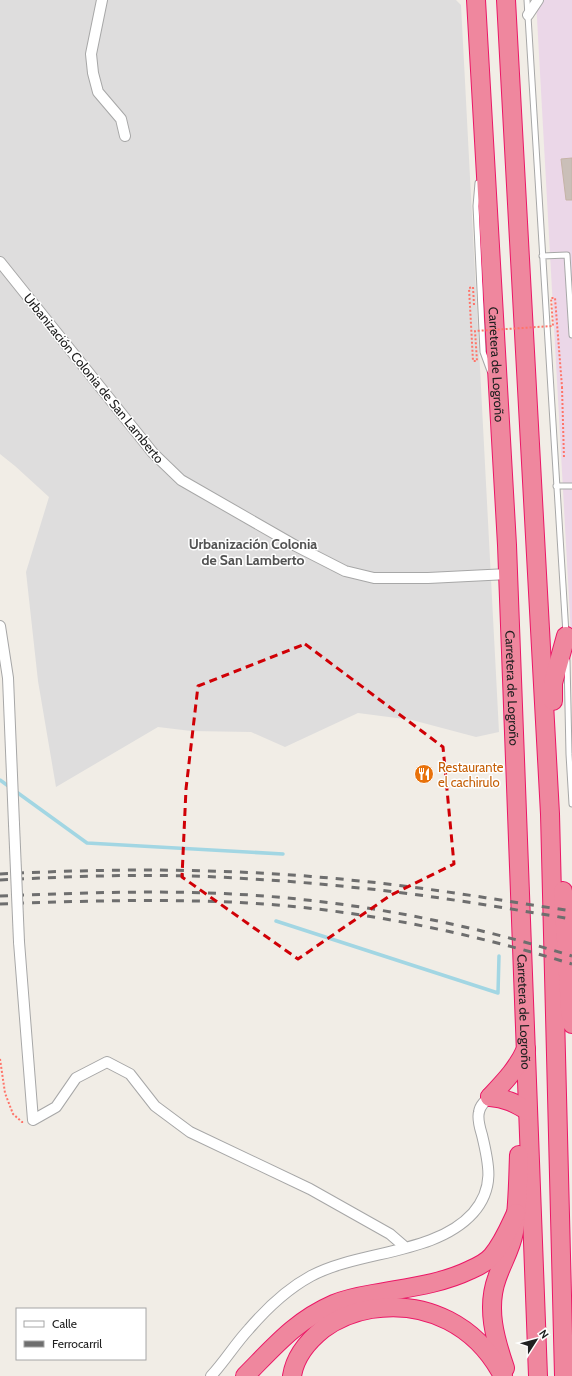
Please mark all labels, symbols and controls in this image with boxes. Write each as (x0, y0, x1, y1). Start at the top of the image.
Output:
street label: Urbanización Colonia de San Lamberto (20, 290, 168, 466)
street label: Carretera de Logroño (485, 306, 508, 423)
district label: Urbanización Colonia de San Lamberto (189, 535, 317, 569)
street label: Carretera de Logroño (502, 630, 522, 746)
place label: Restaurante el cachirulo (438, 759, 504, 790)
restaurant icon: Restaurante el cachirulo (413, 763, 435, 785)
street label: Carretera de Logroño (514, 954, 535, 1070)
legend (16, 1308, 146, 1360)
text: Calle (52, 1316, 77, 1331)
north arrow (516, 1320, 556, 1360)
text: N (536, 1327, 552, 1341)
text: Ferrocarril (52, 1336, 102, 1351)

